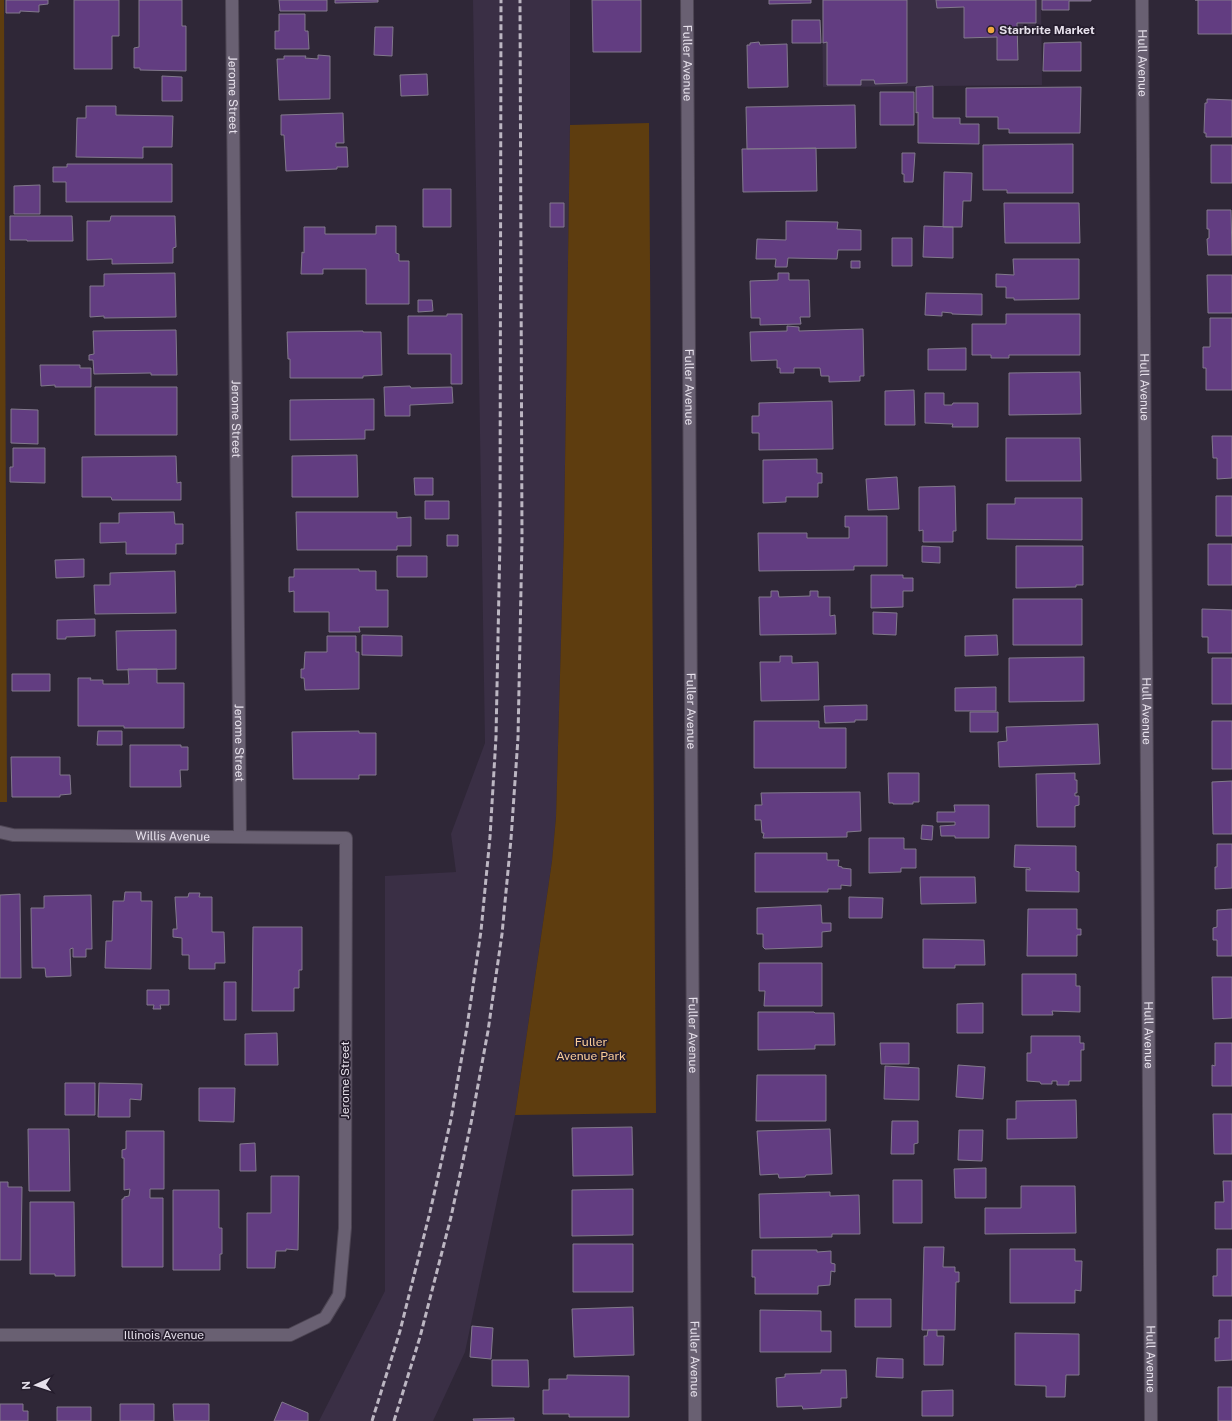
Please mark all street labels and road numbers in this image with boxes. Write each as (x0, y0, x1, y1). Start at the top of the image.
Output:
street label: Fuller Avenue (680, 25, 695, 102)
street label: Hull Avenue (1135, 29, 1150, 97)
street label: Jerome Street (226, 56, 240, 134)
street label: Fuller Avenue (682, 349, 696, 426)
street label: Hull Avenue (1137, 353, 1152, 421)
street label: Jerome Street (229, 380, 243, 458)
street label: Fuller Avenue (684, 673, 698, 750)
street label: Hull Avenue (1139, 677, 1154, 745)
street label: Jerome Street (232, 704, 246, 782)
street label: Willis Avenue (135, 829, 210, 844)
street label: Fuller Avenue (686, 997, 700, 1073)
street label: Hull Avenue (1141, 1001, 1156, 1069)
street label: Jerome Street (338, 1041, 352, 1119)
street label: Fuller Avenue (687, 1321, 702, 1397)
street label: Hull Avenue (1143, 1325, 1158, 1393)
street label: Illinois Avenue (124, 1328, 204, 1342)

